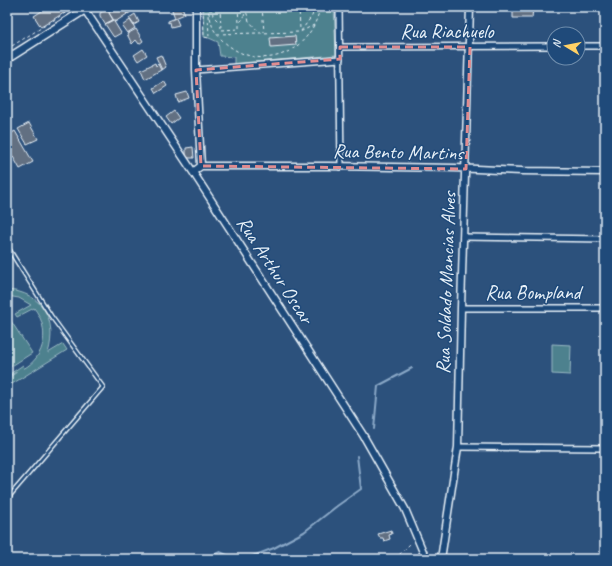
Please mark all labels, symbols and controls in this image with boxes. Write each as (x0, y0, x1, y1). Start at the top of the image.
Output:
street label: Rua Riachuelo (400, 19, 495, 44)
north arrow (546, 26, 586, 66)
text: N (549, 38, 564, 49)
street label: Rua Bento Martins (333, 138, 466, 166)
street label: Rua Soldado Mancias Alves (430, 189, 462, 375)
street label: Rua Arthur Oscar (231, 212, 320, 330)
street label: Rua Bompland (485, 280, 584, 305)

